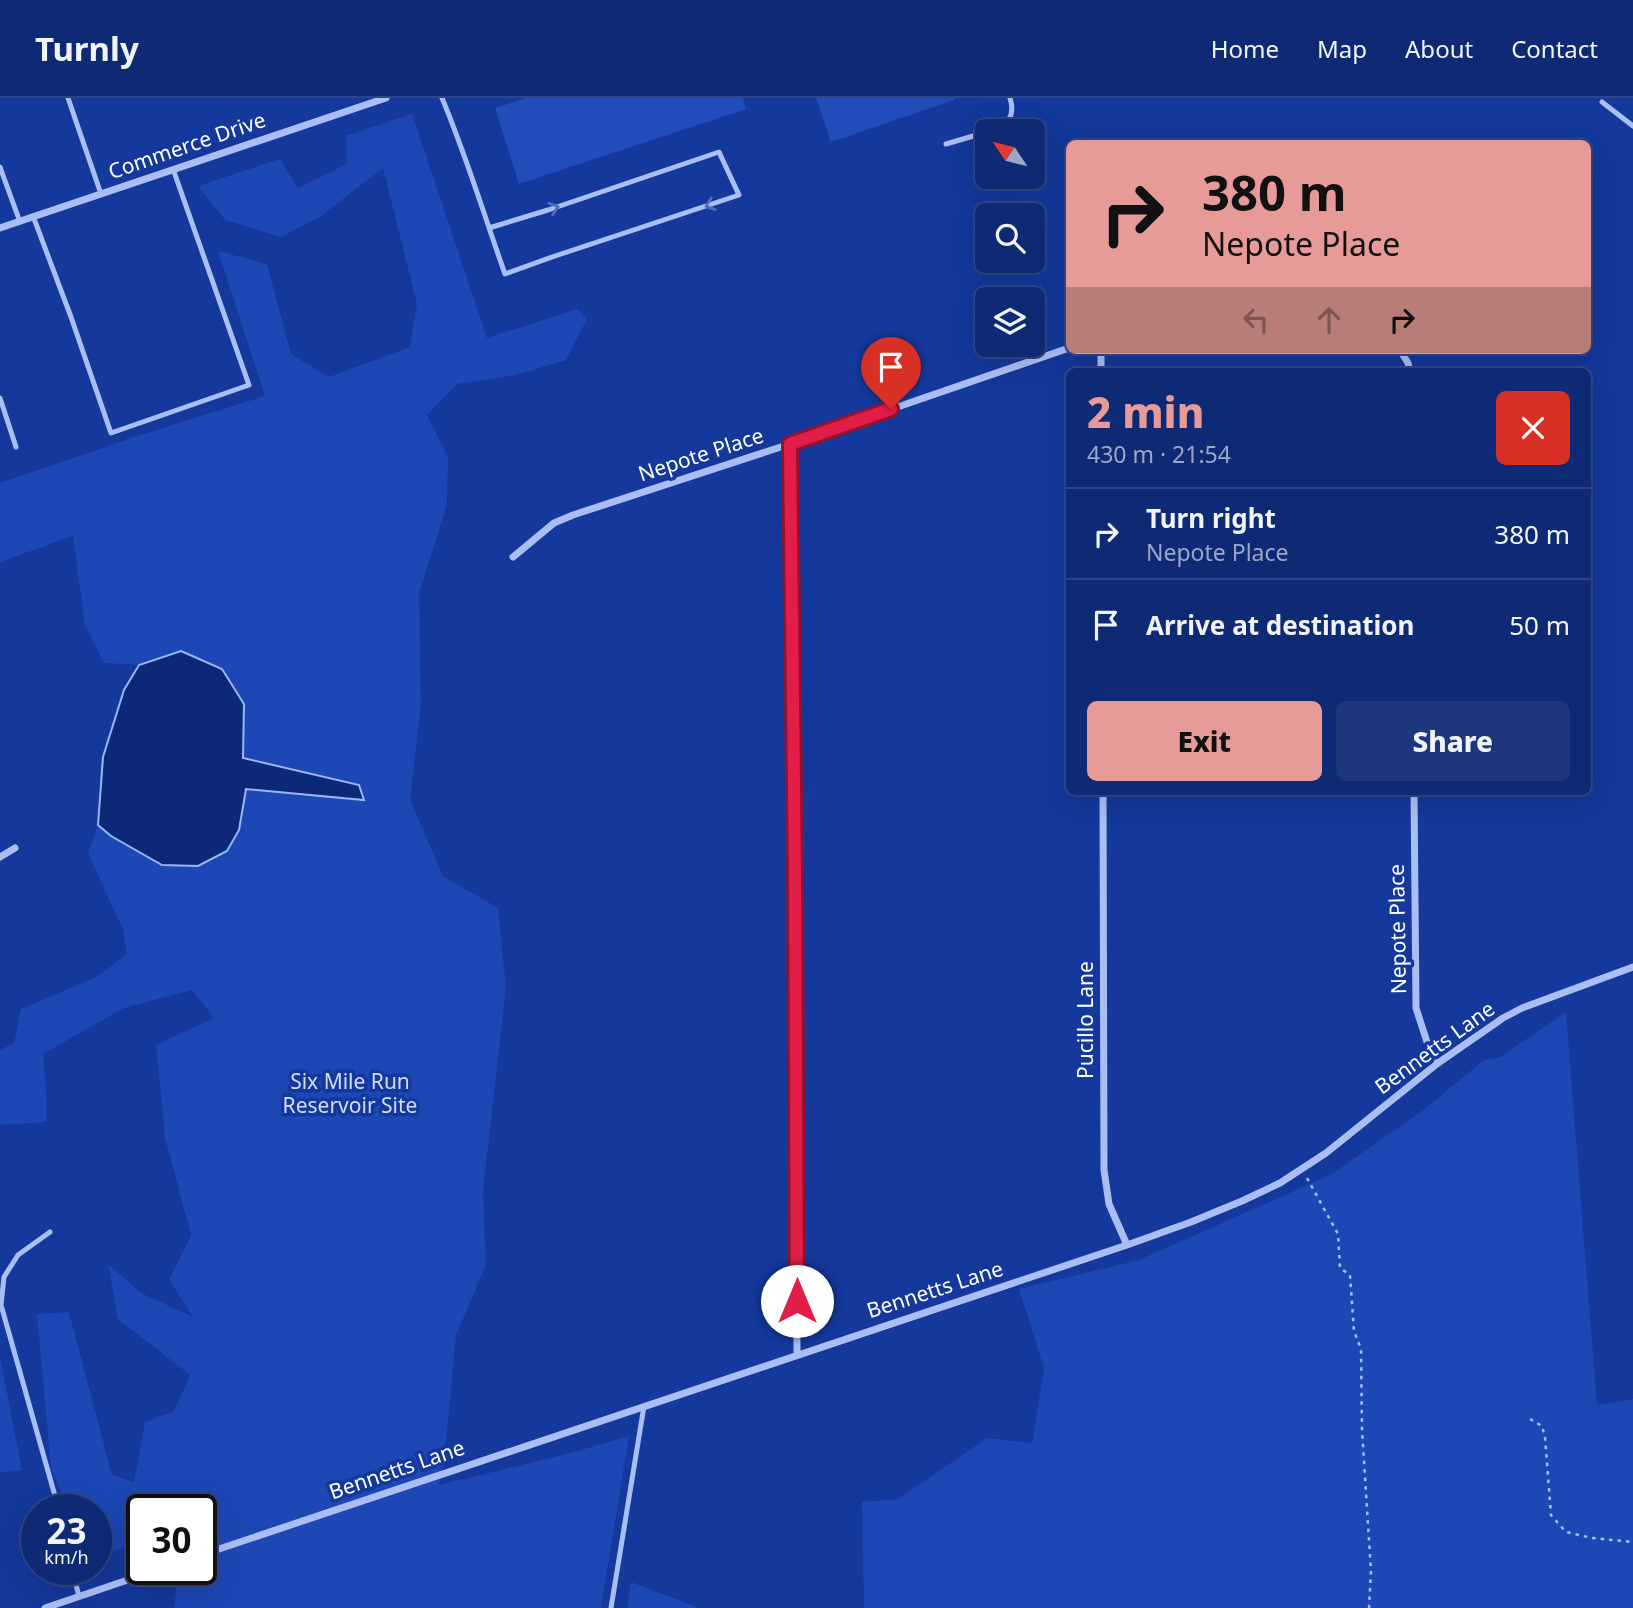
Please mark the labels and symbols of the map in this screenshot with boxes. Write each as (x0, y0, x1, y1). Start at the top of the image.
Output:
street label: Commerce Drive (104, 105, 269, 185)
north arrow (975, 119, 1045, 189)
one-way arrow (704, 197, 717, 211)
one-way arrow (547, 202, 559, 216)
pin (861, 337, 921, 409)
street label: Nepote Place (634, 421, 767, 487)
street label: Nepote Place (1382, 864, 1412, 994)
street label: Pucillo Lane (1071, 961, 1099, 1079)
street label: Bennetts Lane (1369, 994, 1500, 1100)
park label: Six Mile Run Reservoir Site (283, 1067, 417, 1119)
street label: Bennetts Lane (863, 1254, 1006, 1324)
position arrow (760, 1264, 834, 1338)
street label: Bennetts Lane (325, 1433, 468, 1505)
speed limit sign: 30 (126, 1494, 217, 1585)

